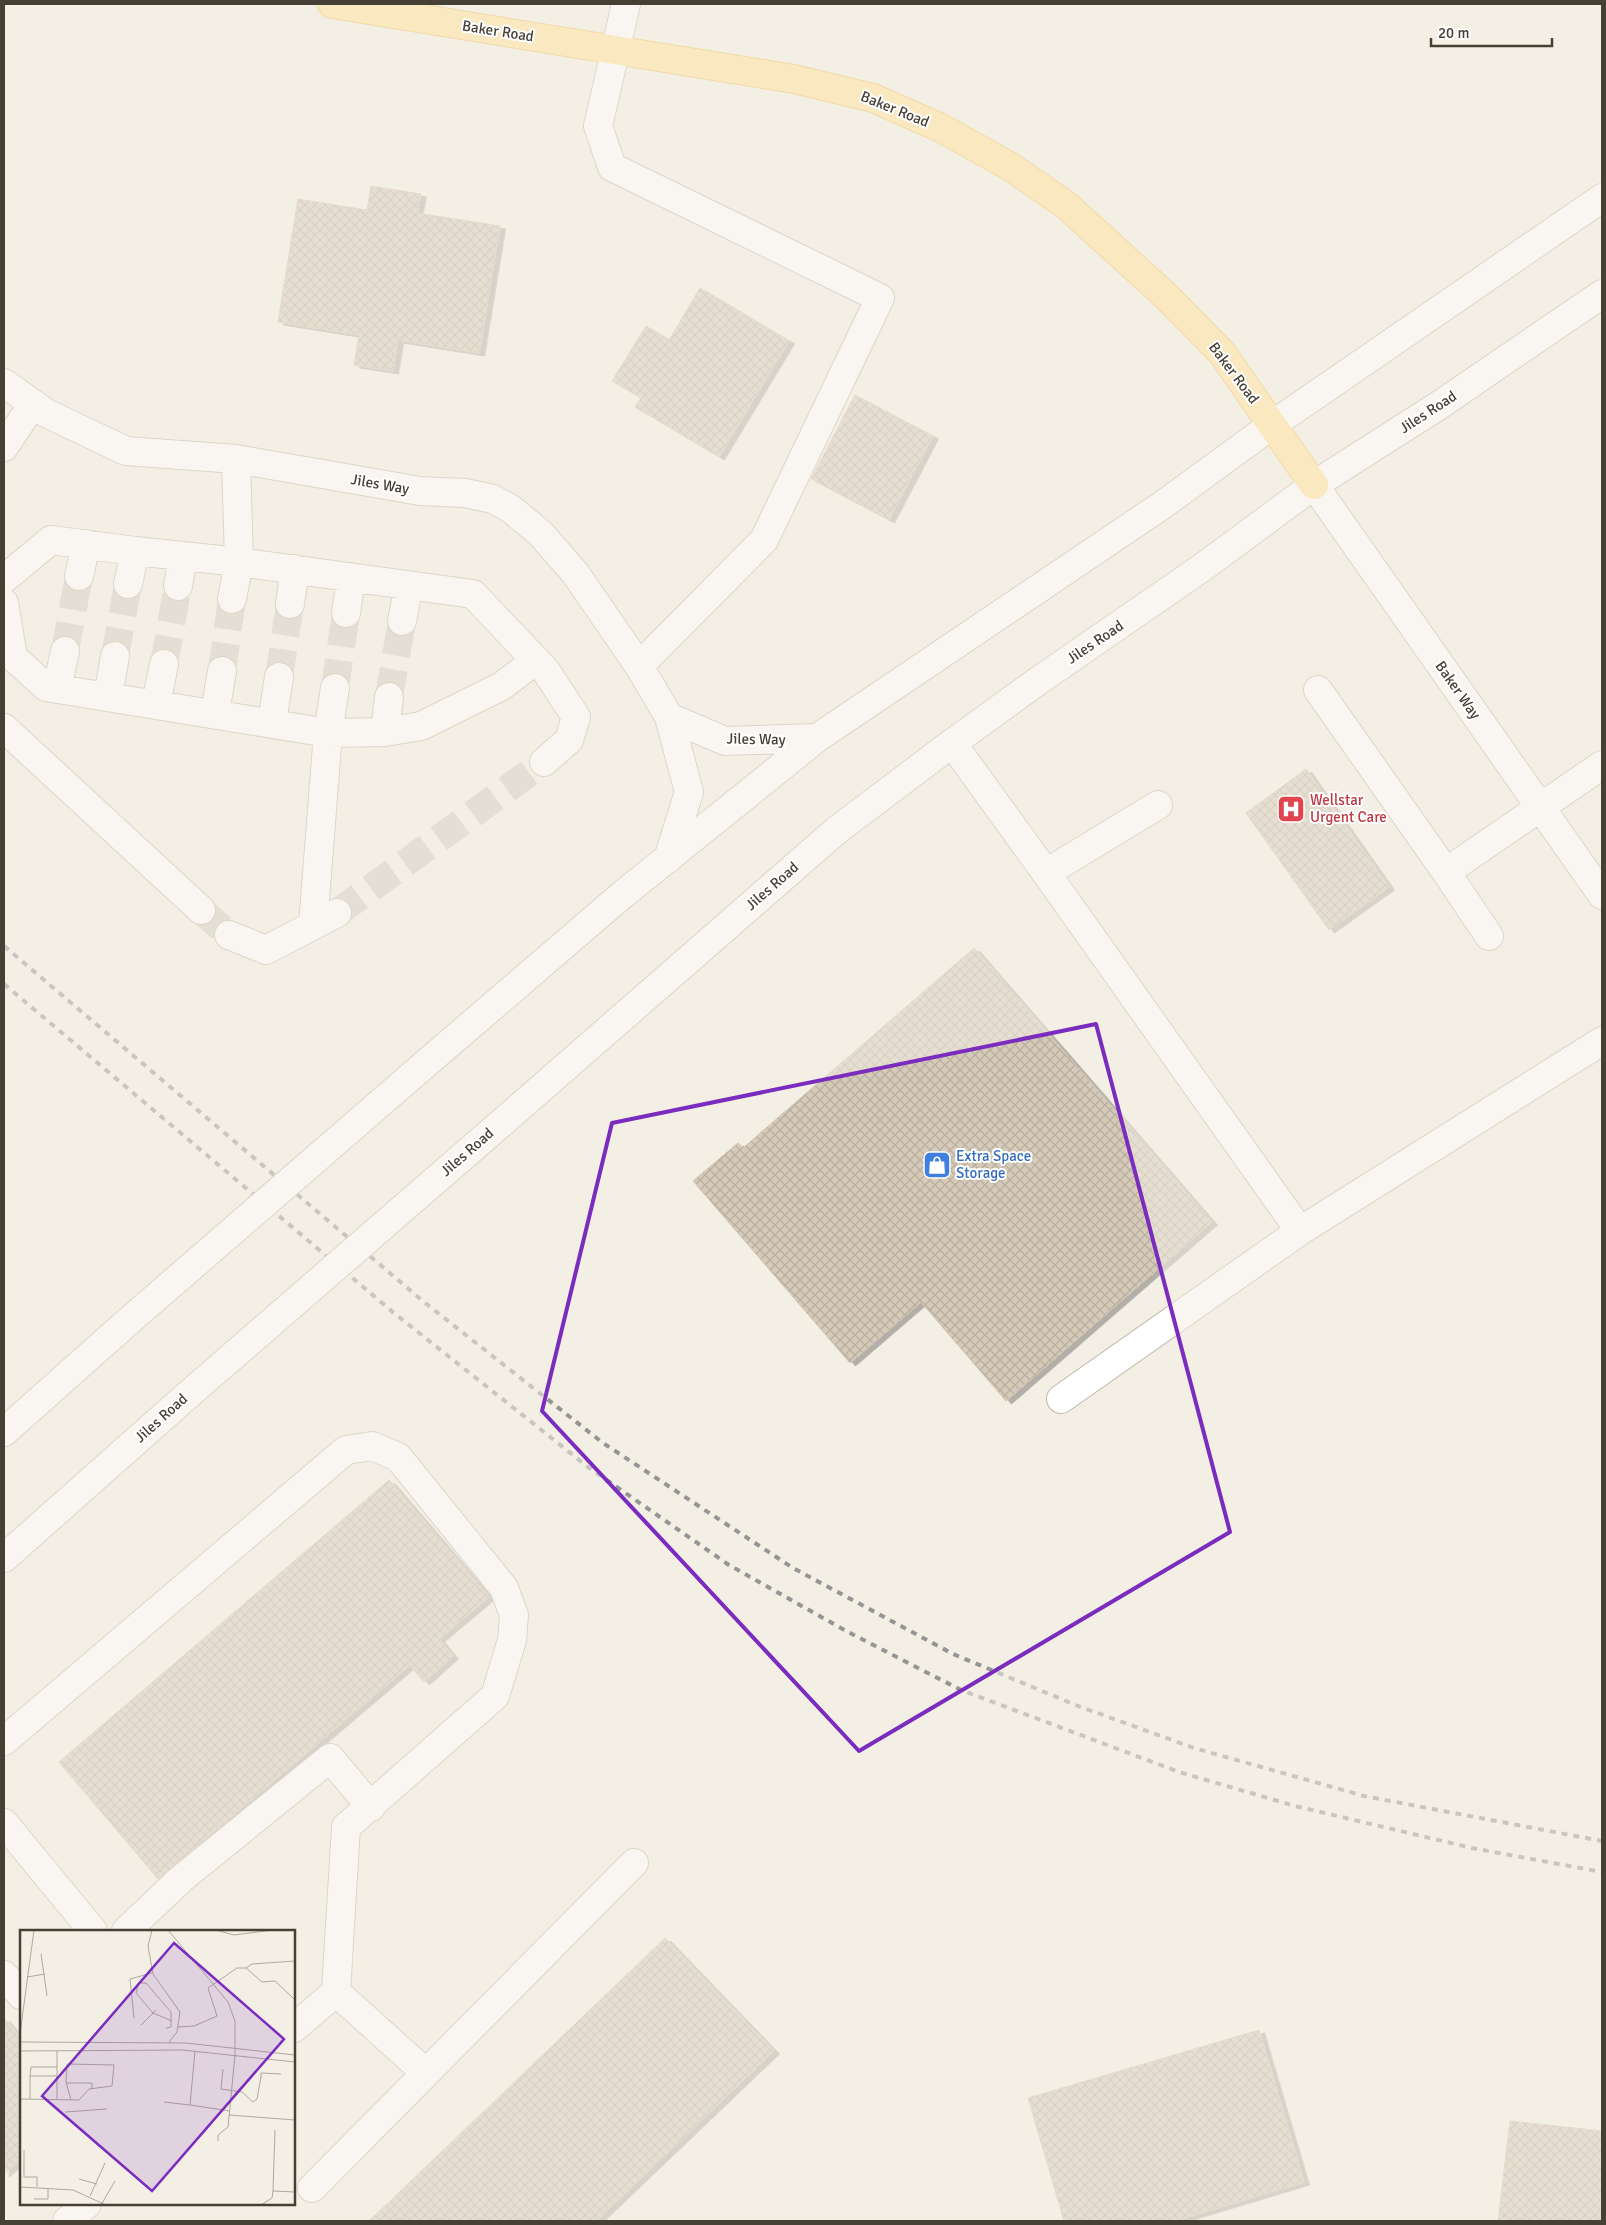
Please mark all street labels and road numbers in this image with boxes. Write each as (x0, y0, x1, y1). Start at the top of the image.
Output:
street label: Baker Road (461, 16, 535, 46)
street label: Baker Road (858, 87, 932, 131)
street label: Baker Road (1205, 339, 1263, 407)
street label: Jiles Road (1396, 387, 1460, 437)
street label: Jiles Way (349, 470, 411, 498)
street label: Jiles Road (1063, 616, 1127, 668)
street label: Baker Way (1431, 657, 1485, 723)
street label: Jiles Way (726, 729, 786, 749)
street label: Jiles Road (742, 858, 802, 914)
street label: Jiles Road (437, 1124, 497, 1180)
street label: Jiles Road (131, 1390, 191, 1446)

